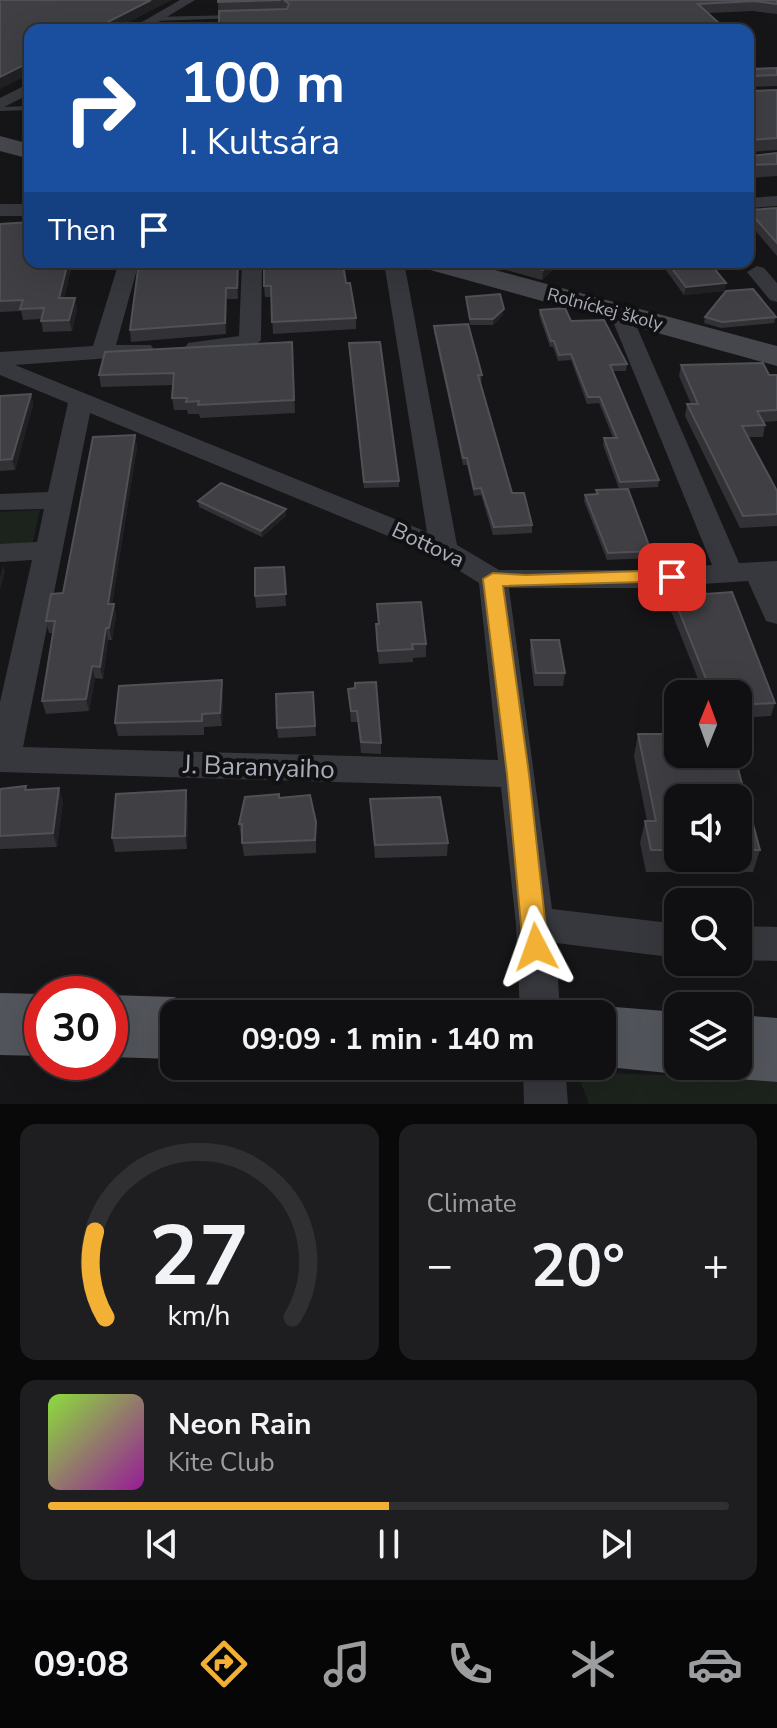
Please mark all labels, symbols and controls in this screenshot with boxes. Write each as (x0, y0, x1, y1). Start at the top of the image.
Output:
text: 100 m (180, 45, 345, 122)
icon: right (48, 56, 152, 160)
text: I. Kultsára (180, 118, 340, 167)
icon: arrive (132, 208, 176, 252)
text: Then (48, 210, 116, 251)
street label: Roľníckej školy (544, 282, 666, 336)
street label: Bottova (387, 515, 469, 575)
pin (638, 543, 706, 611)
icon: arrive (650, 555, 694, 599)
north arrow (664, 680, 752, 768)
map controls (664, 680, 752, 1080)
street label: J. Baranyaiho (182, 747, 335, 787)
button: sound (664, 784, 752, 872)
button: search (664, 888, 752, 976)
position arrow (494, 905, 578, 989)
speed limit sign: 30 (24, 976, 128, 1080)
button: layers (664, 992, 752, 1080)
text: 09:09 · 1 min · 140 m (242, 1019, 534, 1060)
text: Climate (427, 1186, 517, 1221)
text: 27 (149, 1200, 249, 1313)
text: 20° (530, 1225, 625, 1307)
text: − (427, 1236, 453, 1296)
text: + (703, 1236, 729, 1296)
text: km/h (168, 1296, 231, 1335)
text: Neon Rain (168, 1404, 312, 1445)
text: Kite Club (168, 1445, 275, 1480)
icon: previous (140, 1522, 184, 1566)
icon: pause (367, 1522, 411, 1566)
icon: next (594, 1522, 638, 1566)
icon: directions (196, 1636, 252, 1692)
icon: music (319, 1636, 375, 1692)
icon: phone (442, 1636, 498, 1692)
icon: climate (565, 1636, 621, 1692)
icon: car (687, 1636, 743, 1692)
text: 09:08 (33, 1640, 129, 1689)

